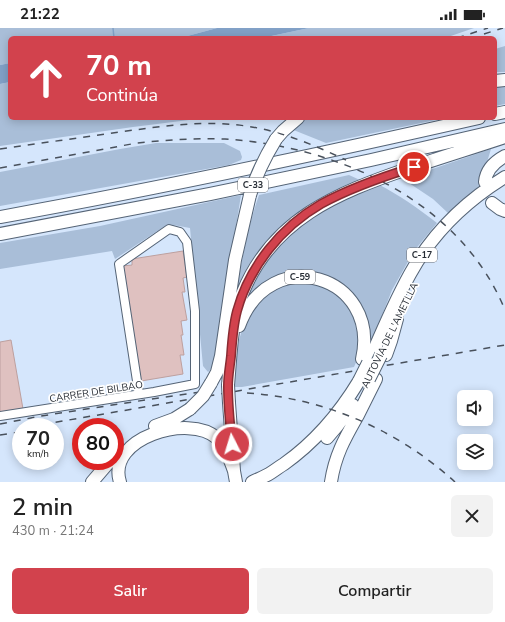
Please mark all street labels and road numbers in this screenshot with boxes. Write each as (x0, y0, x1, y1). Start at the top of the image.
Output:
road number: C-33 (238, 178, 268, 192)
road number: C-17 (407, 248, 437, 262)
road number: C-59 (285, 270, 315, 284)
street label: AUTOVIA DE L'AMETLLA (358, 280, 422, 391)
street label: CARRER DE BILBAO (48, 378, 144, 406)

